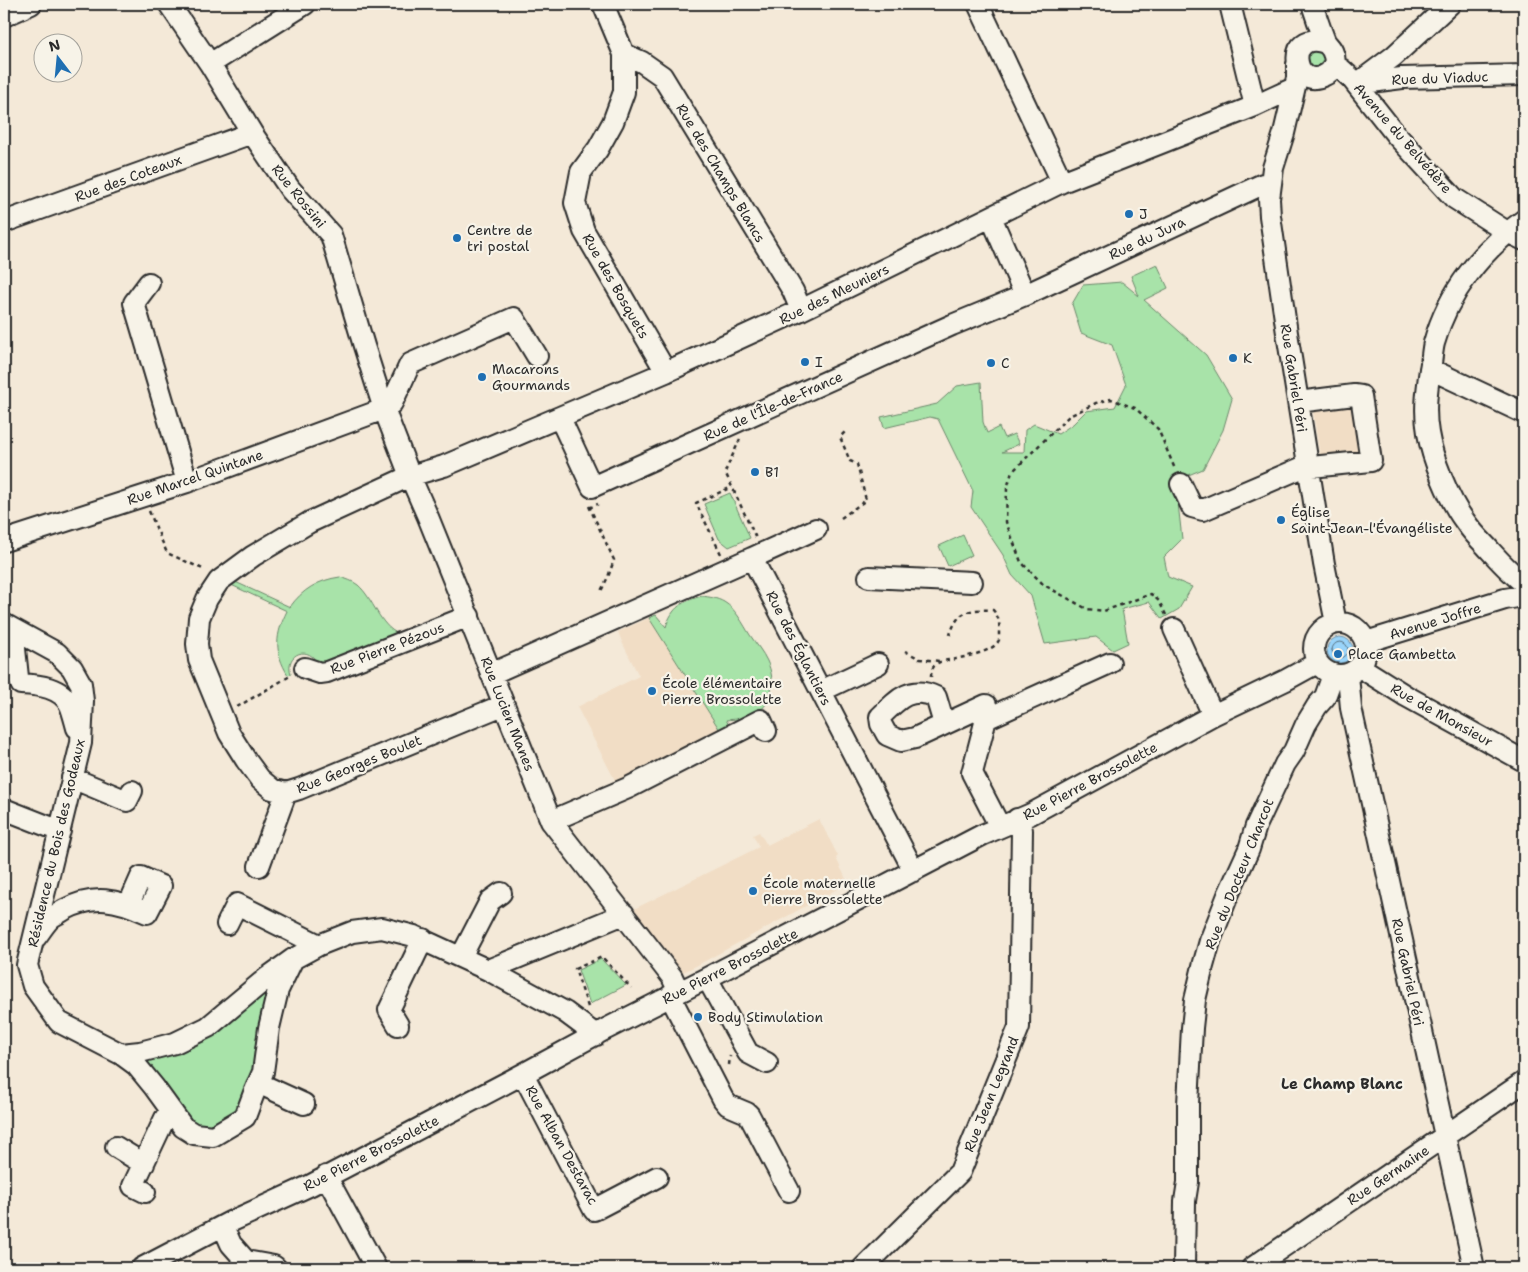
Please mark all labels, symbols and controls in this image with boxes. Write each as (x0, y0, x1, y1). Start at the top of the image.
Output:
north arrow (32, 32, 82, 82)
text: N (47, 35, 62, 56)
street label: Rue du Viaduc (1391, 67, 1489, 89)
street label: Avenue du Belvédère (1350, 79, 1456, 197)
street label: Rue des Champs Blancs (672, 100, 770, 246)
street label: Rue des Coteaux (72, 150, 184, 206)
street label: Rue Rossini (268, 160, 330, 232)
place label: J (1139, 205, 1147, 223)
marker: J (1123, 208, 1135, 220)
street label: Rue du Jura (1106, 212, 1188, 264)
place label: Centre de tri postal (467, 221, 533, 255)
street label: Rue des Bosquets (579, 230, 653, 342)
marker: Centre de tri postal (451, 232, 463, 244)
street label: Rue des Meuniers (776, 260, 892, 328)
street label: Rue Gabriel Péri (1277, 323, 1311, 433)
place label: K (1243, 349, 1252, 367)
marker: K (1227, 352, 1239, 364)
place label: I (815, 353, 823, 371)
place label: C (1001, 354, 1010, 372)
marker: I (799, 356, 811, 368)
marker: C (985, 357, 997, 369)
place label: Macarons Gourmands (492, 360, 570, 394)
street label: Rue de l'Île-de-France (701, 367, 846, 445)
marker: Macarons Gourmands (476, 371, 488, 383)
street label: Rue Marcel Quintane (125, 445, 265, 509)
place label: B1 (765, 463, 779, 481)
marker: B1 (749, 466, 761, 478)
place label: Église Saint-Jean-l'Évangéliste (1291, 503, 1453, 537)
marker: Église Saint-Jean-l'Évangéliste (1275, 514, 1287, 526)
street label: Rue des Églantiers (762, 588, 836, 708)
street label: Avenue Joffre (1387, 599, 1483, 643)
street label: Rue Pierre Pézous (327, 618, 447, 678)
place label: Place Gambetta (1348, 645, 1456, 663)
marker: Place Gambetta (1332, 648, 1344, 660)
street label: Rue Lucien Manes (477, 654, 539, 774)
place label: École élémentaire Pierre Brossolette (662, 674, 782, 708)
street label: Rue de Monsieur (1388, 679, 1497, 751)
marker: École élémentaire Pierre Brossolette (646, 685, 658, 697)
street label: Rue Georges Boulet (294, 731, 424, 797)
street label: Résidence du Bois des Godeaux (23, 737, 89, 949)
street label: Rue Pierre Brossolette (1020, 738, 1160, 824)
street label: Rue du Docteur Charcot (1200, 796, 1278, 952)
place label: École maternelle Pierre Brossolette (763, 874, 883, 908)
marker: École maternelle Pierre Brossolette (747, 885, 759, 897)
street label: Rue Gabriel Péri (1388, 917, 1428, 1027)
street label: Rue Pierre Brossolette (659, 924, 801, 1008)
place label: Body Stimulation (708, 1008, 823, 1026)
marker: Body Stimulation (692, 1011, 704, 1023)
street label: Rue Jean Legrand (960, 1033, 1023, 1155)
district label: Le Champ Blanc (1281, 1074, 1403, 1094)
street label: Rue Alban Destarac (522, 1082, 602, 1208)
street label: Rue Pierre Brossolette (300, 1111, 442, 1195)
street label: Rue Germaine (1343, 1141, 1433, 1209)

